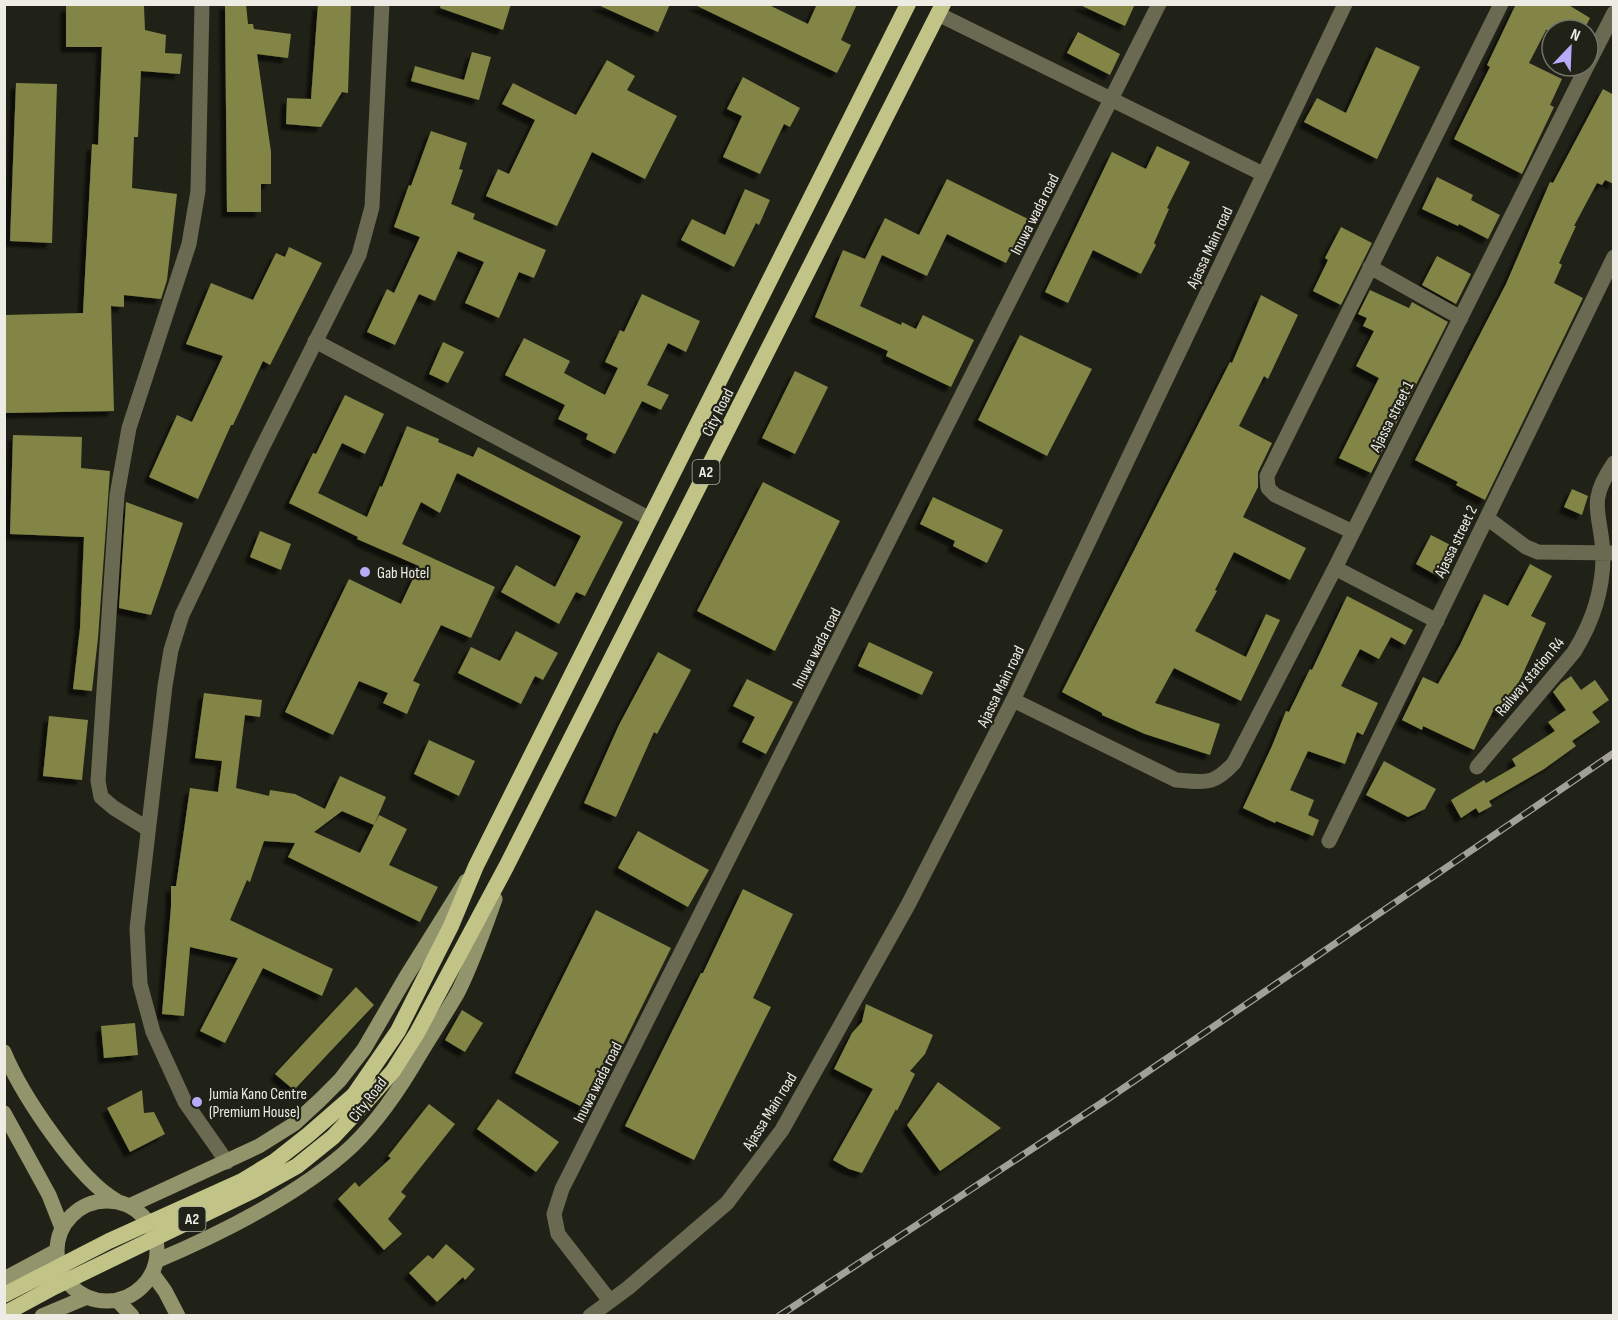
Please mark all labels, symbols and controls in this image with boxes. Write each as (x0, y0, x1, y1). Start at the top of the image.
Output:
north arrow (1540, 18, 1600, 78)
text: N (1568, 25, 1583, 46)
street label: Inuwa wada road (1007, 171, 1064, 258)
street label: Ajassa Main road (1183, 204, 1238, 292)
street label: Ajassa street 1 (1366, 378, 1418, 456)
street label: City Road (698, 386, 738, 440)
road number: A2 (692, 460, 720, 484)
street label: Ajassa street 2 (1430, 502, 1482, 582)
place label: Gab Hotel (377, 564, 429, 583)
marker: Gab Hotel (358, 565, 372, 579)
street label: Inuwa wada road (789, 605, 846, 692)
street label: Railway station R4 (1492, 633, 1569, 720)
street label: Ajassa Main road (973, 643, 1029, 731)
street label: Inuwa wada road (570, 1039, 627, 1126)
street label: Ajassa Main road (738, 1069, 802, 1155)
street label: City Road (345, 1074, 391, 1126)
place label: Jumia Kano Centre (Premium House) (208, 1085, 307, 1122)
marker: Jumia Kano Centre (Premium House) (190, 1095, 204, 1109)
road number: A2 (178, 1207, 206, 1231)

